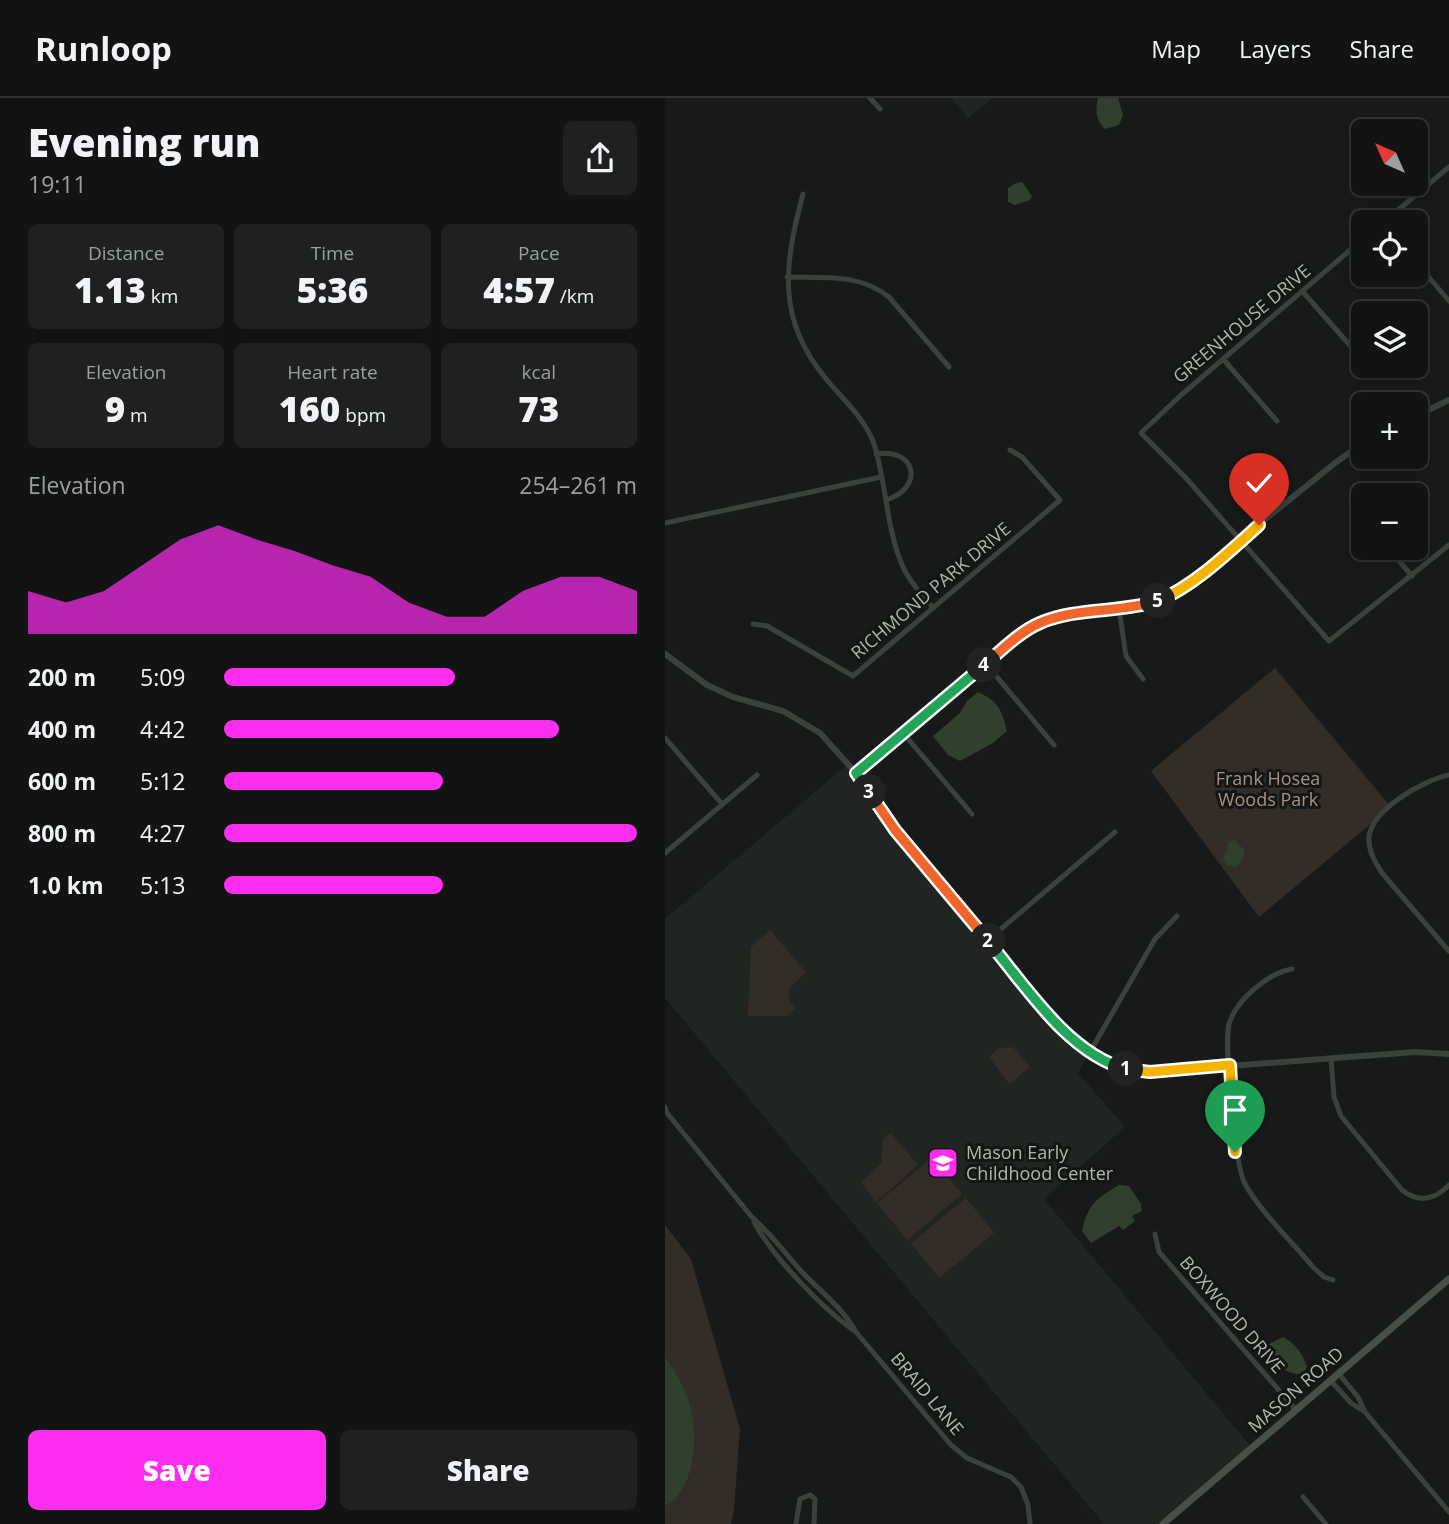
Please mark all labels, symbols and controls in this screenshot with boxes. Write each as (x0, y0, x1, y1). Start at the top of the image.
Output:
text: Runloop (35, 26, 172, 71)
text: Map (1151, 32, 1201, 65)
text: Layers (1239, 32, 1312, 65)
text: Share (1350, 32, 1414, 65)
text: Evening run (28, 116, 260, 168)
north arrow (1351, 119, 1428, 196)
map controls (1351, 119, 1428, 560)
button: share (563, 121, 637, 195)
text: 19:11 (28, 168, 87, 200)
button: locate (1351, 210, 1428, 287)
text: Distance (88, 240, 164, 266)
text: Time (311, 240, 354, 266)
text: Pace (518, 240, 560, 266)
street label: GREENHOUSE DRIVE (1168, 259, 1315, 388)
text: 1.13 (74, 266, 146, 313)
text: 5:36 (297, 266, 368, 313)
text: 4:57 (483, 266, 555, 313)
text: km (146, 283, 178, 309)
text: /km (555, 283, 594, 309)
button: layers (1351, 301, 1428, 378)
text: Elevation (86, 359, 167, 385)
text: Heart rate (287, 359, 378, 385)
text: kcal (522, 359, 556, 385)
text: 9 (105, 385, 125, 432)
text: 160 (279, 385, 340, 432)
text: 73 (518, 385, 559, 432)
button: + (1351, 392, 1428, 469)
text: m (125, 402, 148, 428)
text: bpm (340, 402, 386, 428)
pin (1229, 453, 1289, 525)
icon: check (1240, 464, 1278, 502)
text: Elevation (28, 469, 126, 501)
text: 254–261 m (519, 469, 637, 501)
button: − (1351, 483, 1428, 560)
street label: RICHMOND PARK DRIVE (846, 516, 1015, 664)
pin: 5 (1141, 584, 1175, 618)
text: 5 (1152, 587, 1163, 613)
pin: 4 (967, 648, 1001, 682)
text: 4 (978, 651, 989, 677)
text: 200 m (28, 661, 96, 693)
text: 5:09 (140, 661, 186, 693)
text: 400 m (28, 713, 96, 745)
text: 4:42 (140, 713, 186, 745)
text: 600 m (28, 765, 96, 797)
text: 5:12 (140, 765, 186, 797)
park label: Frank Hosea Woods Park (1216, 766, 1320, 811)
pin: 3 (851, 774, 887, 810)
text: 3 (863, 778, 874, 804)
text: 800 m (28, 817, 96, 849)
text: 4:27 (140, 817, 186, 849)
text: 1.0 km (28, 869, 104, 901)
text: 5:13 (140, 869, 186, 901)
pin: 2 (971, 924, 1005, 958)
text: 2 (982, 927, 993, 953)
pin: 1 (1109, 1052, 1143, 1086)
text: 1 (1120, 1055, 1131, 1081)
pin (1205, 1080, 1265, 1152)
icon: arrive (1216, 1091, 1254, 1129)
place label: Mason Early Childhood Center (966, 1140, 1114, 1185)
school or university icon: Mason Early Childhood Center (926, 1146, 960, 1180)
street label: BOXWOOD DRIVE (1175, 1250, 1290, 1378)
street label: MASON ROAD (1242, 1341, 1348, 1437)
street label: BRAID LANE (886, 1347, 969, 1440)
button: Save (28, 1430, 326, 1510)
button: Share (340, 1430, 637, 1510)

